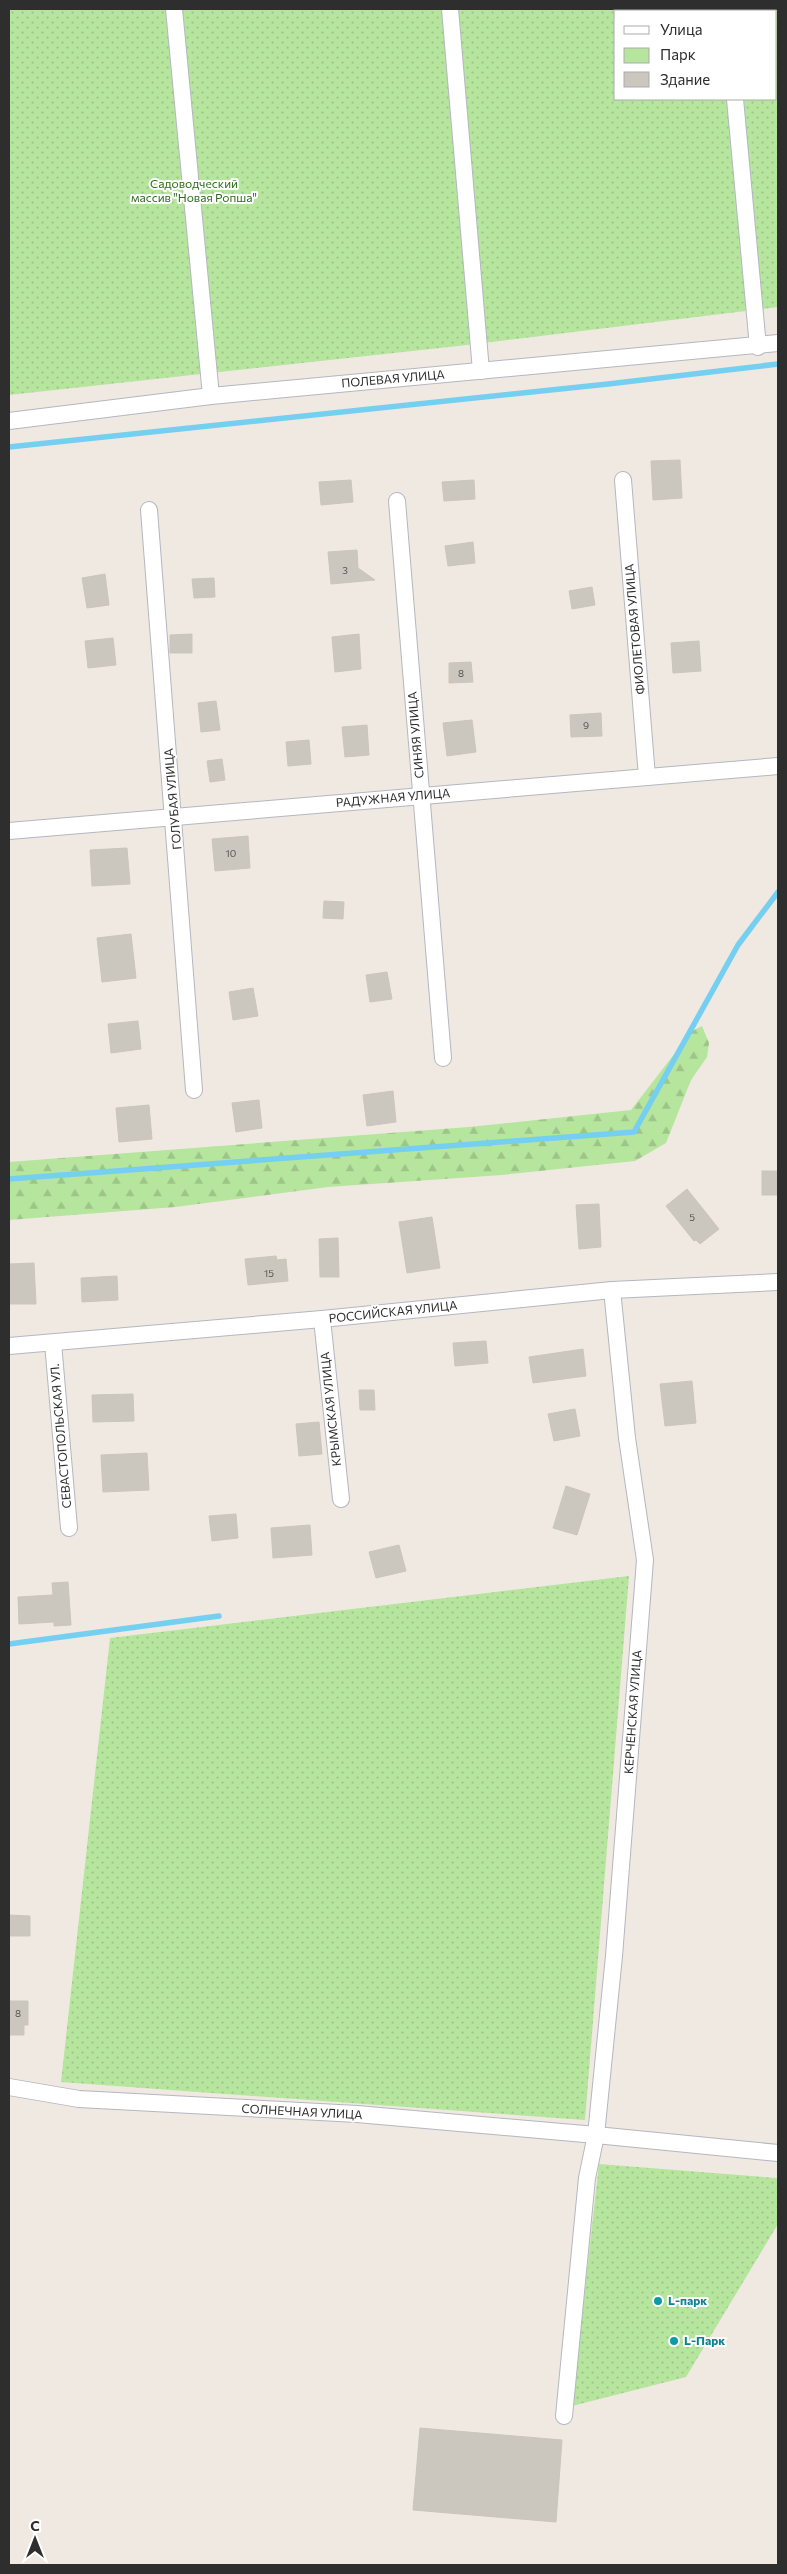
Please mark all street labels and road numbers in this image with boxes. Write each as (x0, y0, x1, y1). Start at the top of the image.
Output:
street label: ПОЛЕВАЯ УЛИЦА (341, 367, 445, 389)
street label: ФИОЛЕТОВАЯ УЛИЦА (621, 563, 647, 695)
street label: СИНЯЯ УЛИЦА (404, 691, 426, 779)
street label: ГОЛУБАЯ УЛИЦА (161, 748, 183, 850)
street label: РАДУЖНАЯ УЛИЦА (335, 785, 451, 809)
street label: РОССИЙСКАЯ УЛИЦА (328, 1297, 458, 1325)
street label: КРЫМСКАЯ УЛИЦА (317, 1351, 343, 1467)
street label: СЕВАСТОПОЛЬСКАЯ УЛ. (47, 1363, 73, 1509)
street label: КЕРЧЕНСКАЯ УЛИЦА (621, 1649, 643, 1774)
street label: СОЛНЕЧНАЯ УЛИЦА (241, 2101, 363, 2121)

